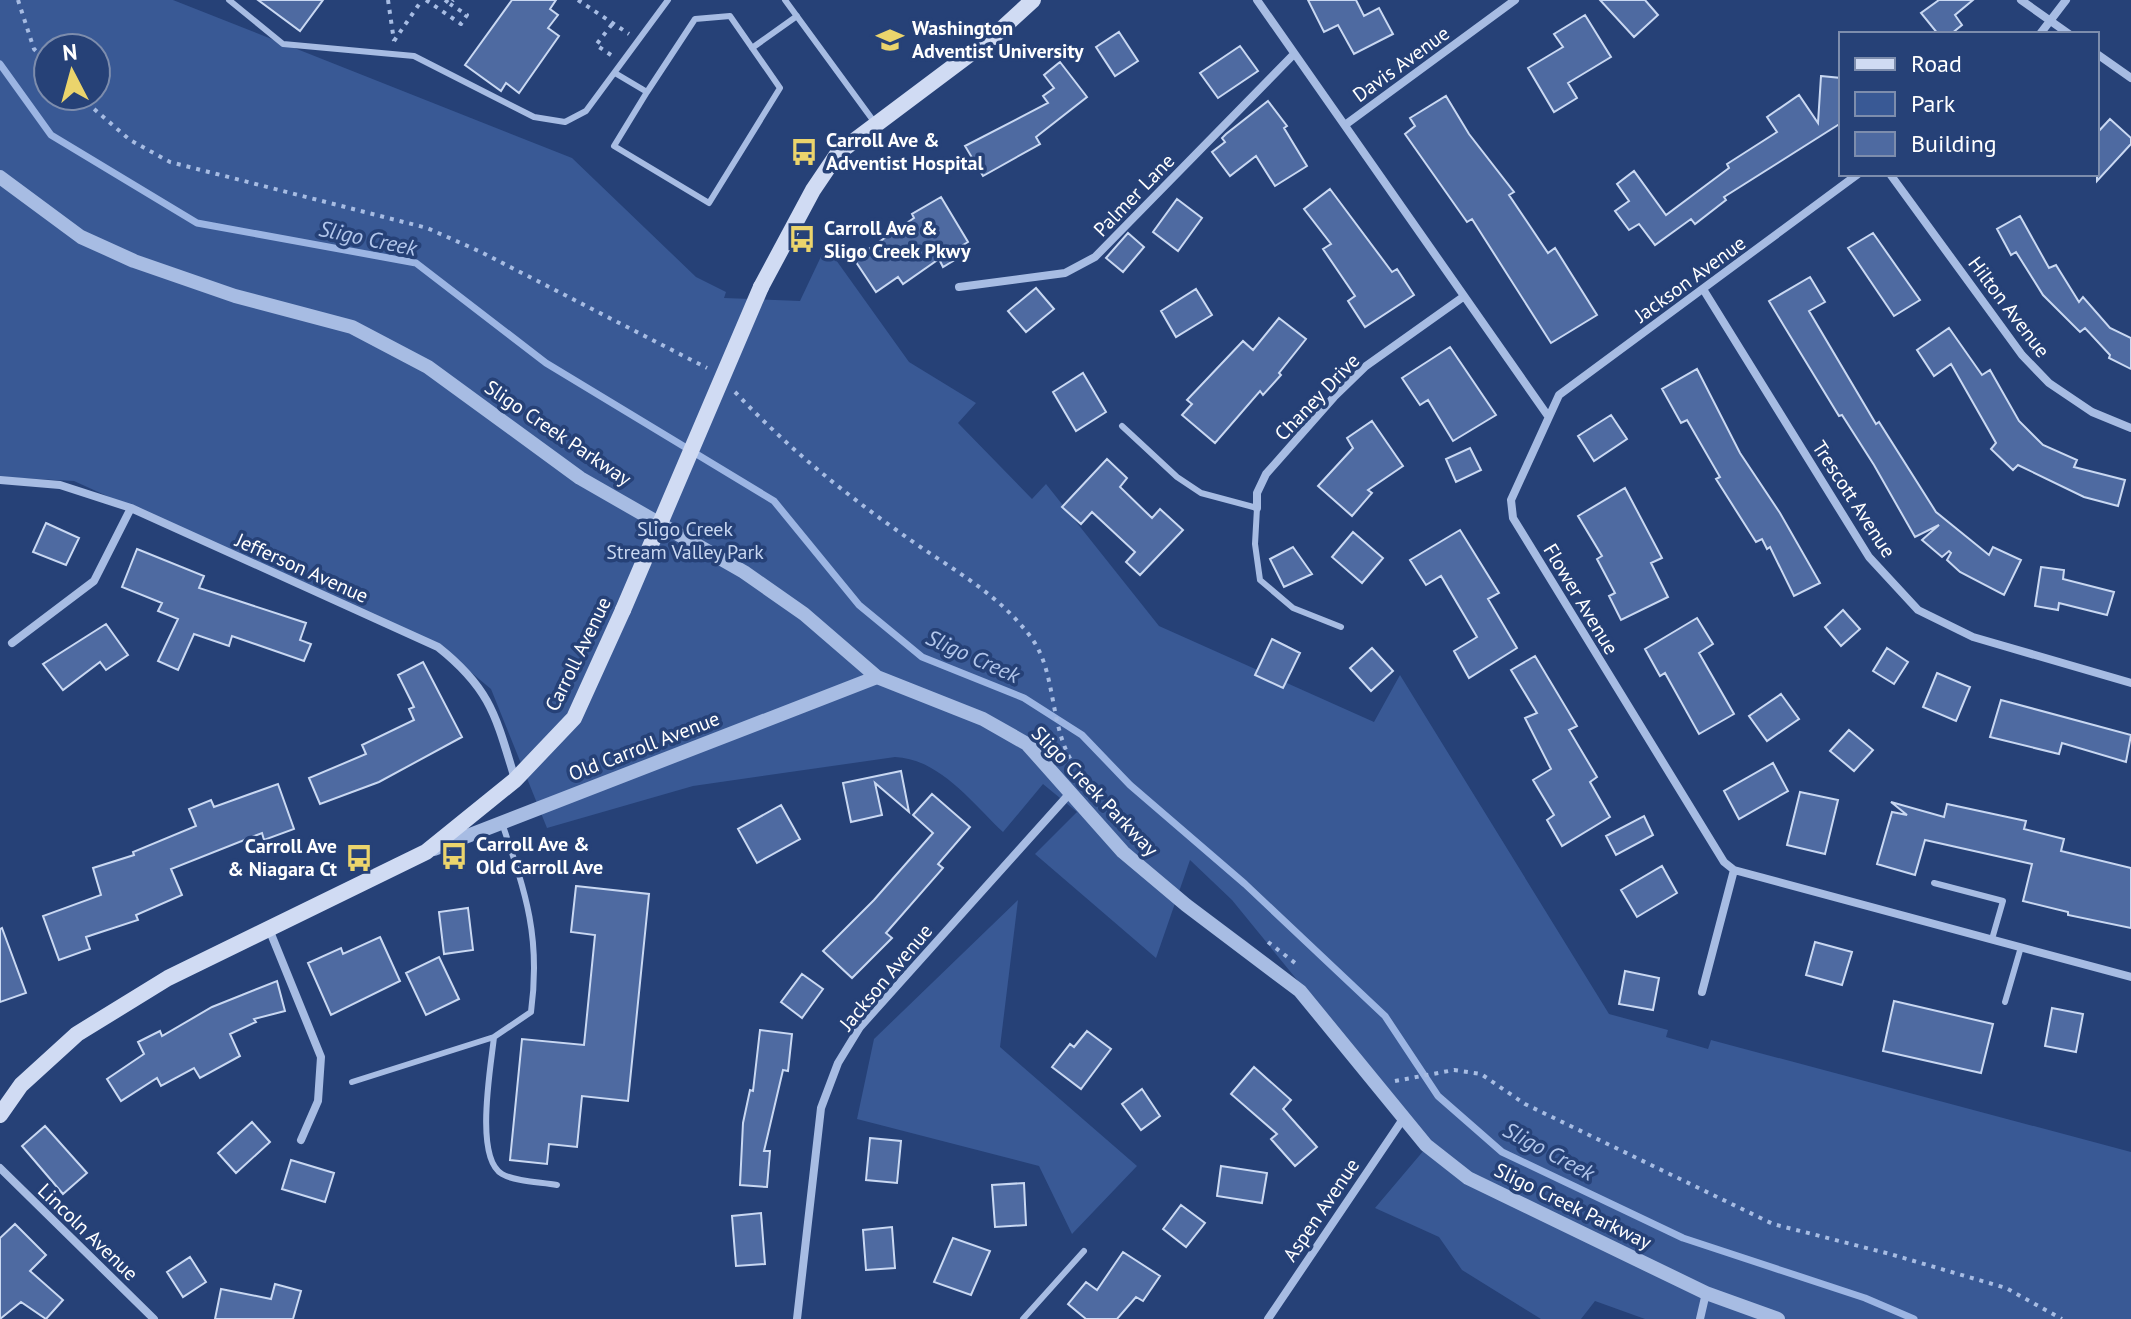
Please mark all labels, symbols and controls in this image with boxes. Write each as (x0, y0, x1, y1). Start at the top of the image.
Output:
place label: Washington Adventist University (912, 15, 1084, 64)
street label: Davis Avenue (1347, 20, 1455, 108)
school or university icon: Washington Adventist University (875, 25, 905, 55)
north arrow (32, 32, 112, 112)
legend (1839, 32, 2099, 176)
text: N (61, 37, 79, 67)
text: Road (1911, 48, 1962, 79)
text: Park (1911, 88, 1956, 119)
place label: Carroll Ave & Adventist Hospital (826, 127, 983, 176)
text: Building (1911, 128, 1997, 159)
bus stop icon: Carroll Ave & Adventist Hospital (789, 137, 819, 167)
street label: Palmer Lane (1088, 148, 1180, 242)
water label: Sligo Creek (316, 214, 421, 262)
place label: Carroll Ave & Sligo Creek Pkwy (824, 215, 971, 264)
bus stop icon: Carroll Ave & Sligo Creek Pkwy (787, 224, 817, 254)
street label: Jackson Avenue (1628, 230, 1751, 329)
street label: Hilton Avenue (1962, 251, 2056, 363)
street label: Chaney Drive (1269, 348, 1365, 446)
street label: Sligo Creek Parkway (480, 374, 637, 492)
street label: Trescott Avenue (1807, 436, 1901, 562)
park label: Sligo Creek Stream Valley Park (606, 516, 764, 565)
street label: Jefferson Avenue (231, 527, 372, 609)
street label: Flower Avenue (1538, 539, 1624, 659)
street label: Carroll Avenue (539, 592, 617, 716)
water label: Sligo Creek (922, 623, 1025, 689)
street label: Old Carroll Avenue (565, 705, 723, 787)
street label: Sligo Creek Parkway (1026, 720, 1164, 862)
place label: Carroll Ave & Old Carroll Ave (476, 831, 603, 880)
place label: Carroll Ave & Niagara Ct (227, 833, 337, 882)
bus stop icon: Carroll Ave & Old Carroll Ave (439, 841, 469, 871)
bus stop icon: Carroll Ave & Niagara Ct (344, 843, 374, 873)
street label: Jackson Avenue (833, 918, 938, 1037)
water label: Sligo Creek (1499, 1115, 1600, 1187)
street label: Aspen Avenue (1277, 1153, 1365, 1267)
street label: Sligo Creek Parkway (1490, 1157, 1656, 1256)
street label: Lincoln Avenue (32, 1178, 144, 1286)

